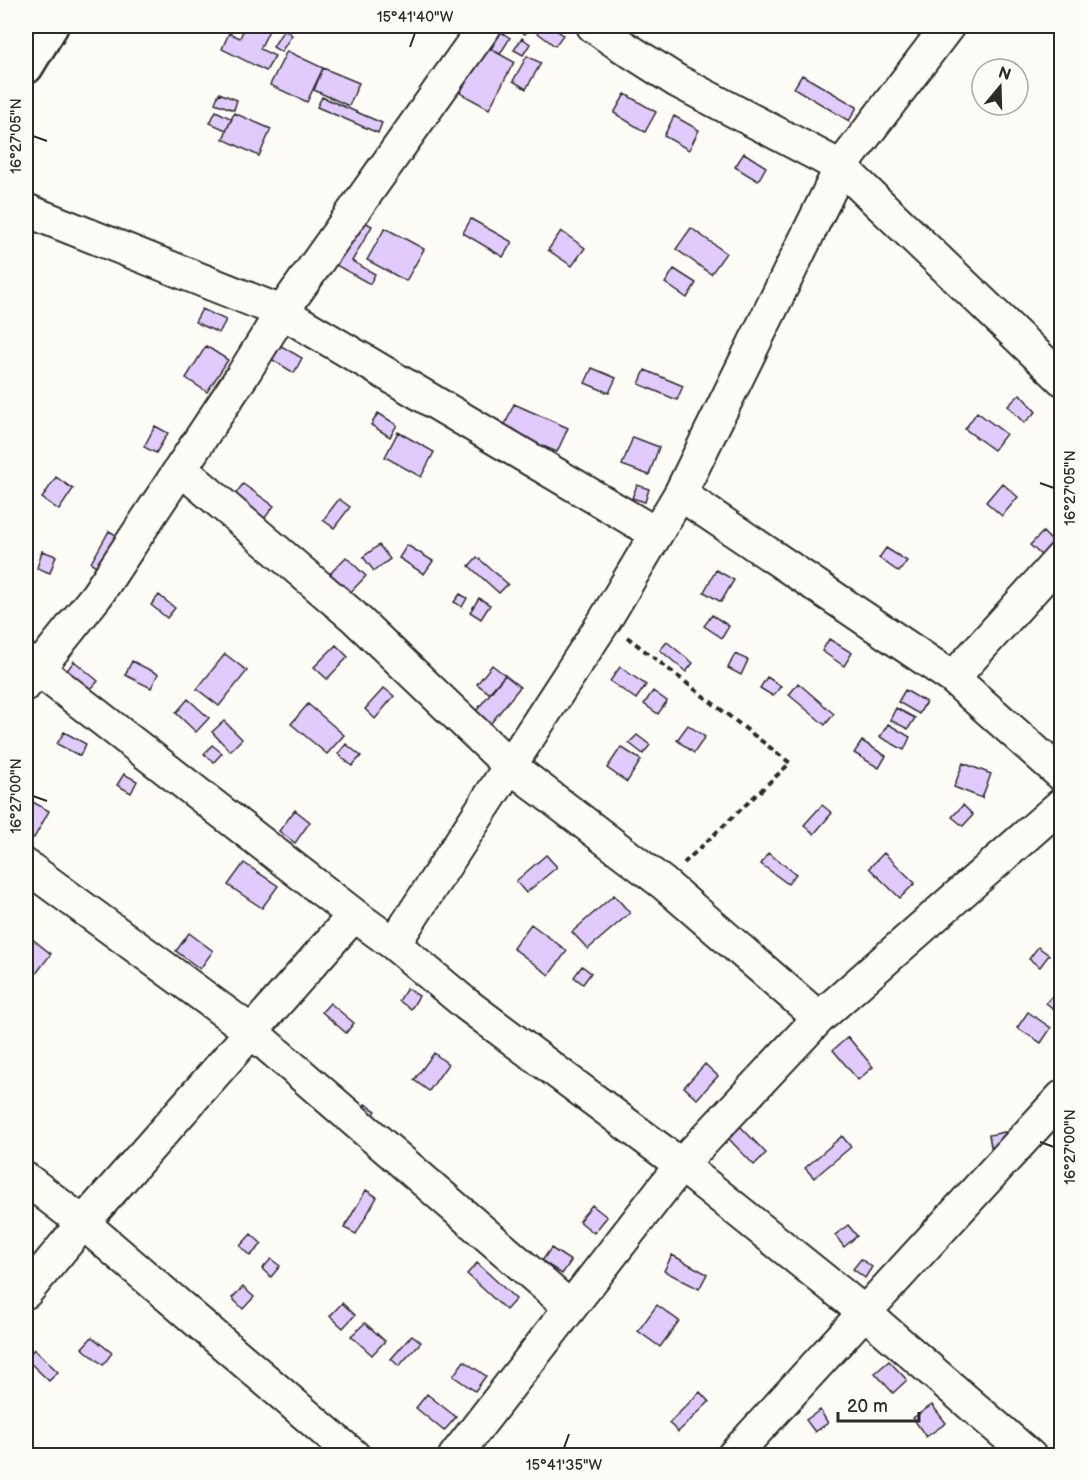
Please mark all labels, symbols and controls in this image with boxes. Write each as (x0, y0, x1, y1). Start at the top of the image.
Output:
text: 15°41'40"W (377, 8, 454, 27)
north arrow (970, 57, 1030, 117)
text: N (996, 63, 1013, 85)
text: 16°27'05"N (7, 98, 26, 174)
text: 16°27'05"N (1061, 450, 1080, 526)
text: 16°27'00"N (7, 758, 26, 834)
text: 16°27'00"N (1061, 1109, 1080, 1185)
scale bar (838, 1385, 919, 1423)
text: 20 m (847, 1396, 888, 1417)
text: 15°41'35"W (526, 1456, 603, 1475)

